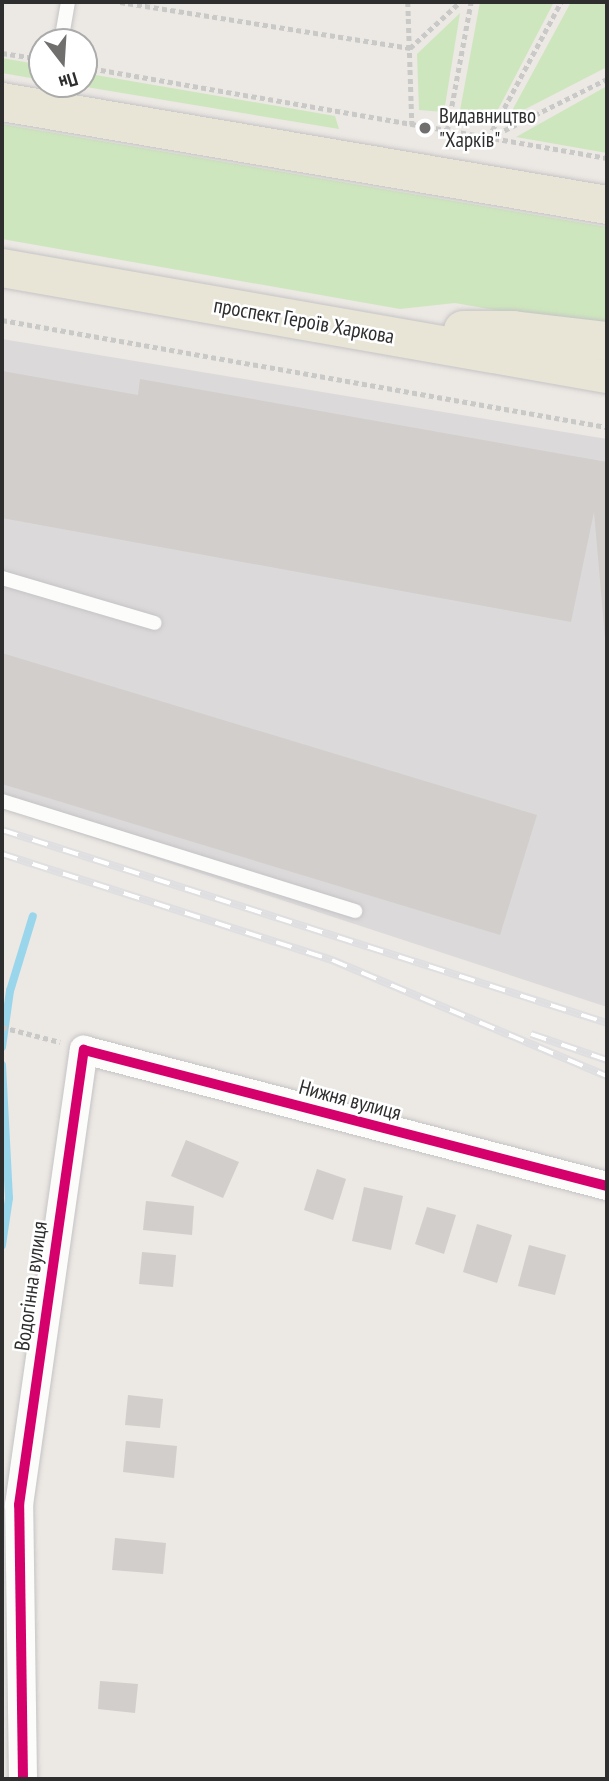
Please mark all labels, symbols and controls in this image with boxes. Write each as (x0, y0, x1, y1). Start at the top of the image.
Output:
north arrow (28, 28, 98, 98)
text: Пн (56, 67, 81, 95)
place label: Видавництво "Харків" (439, 103, 536, 153)
marker: Видавництво "Харків" (417, 120, 433, 136)
street label: проспект Героїв Харкова (211, 293, 397, 349)
street label: Нижня вулиця (296, 1074, 404, 1126)
street label: Водогінна вулиця (9, 1220, 53, 1352)

